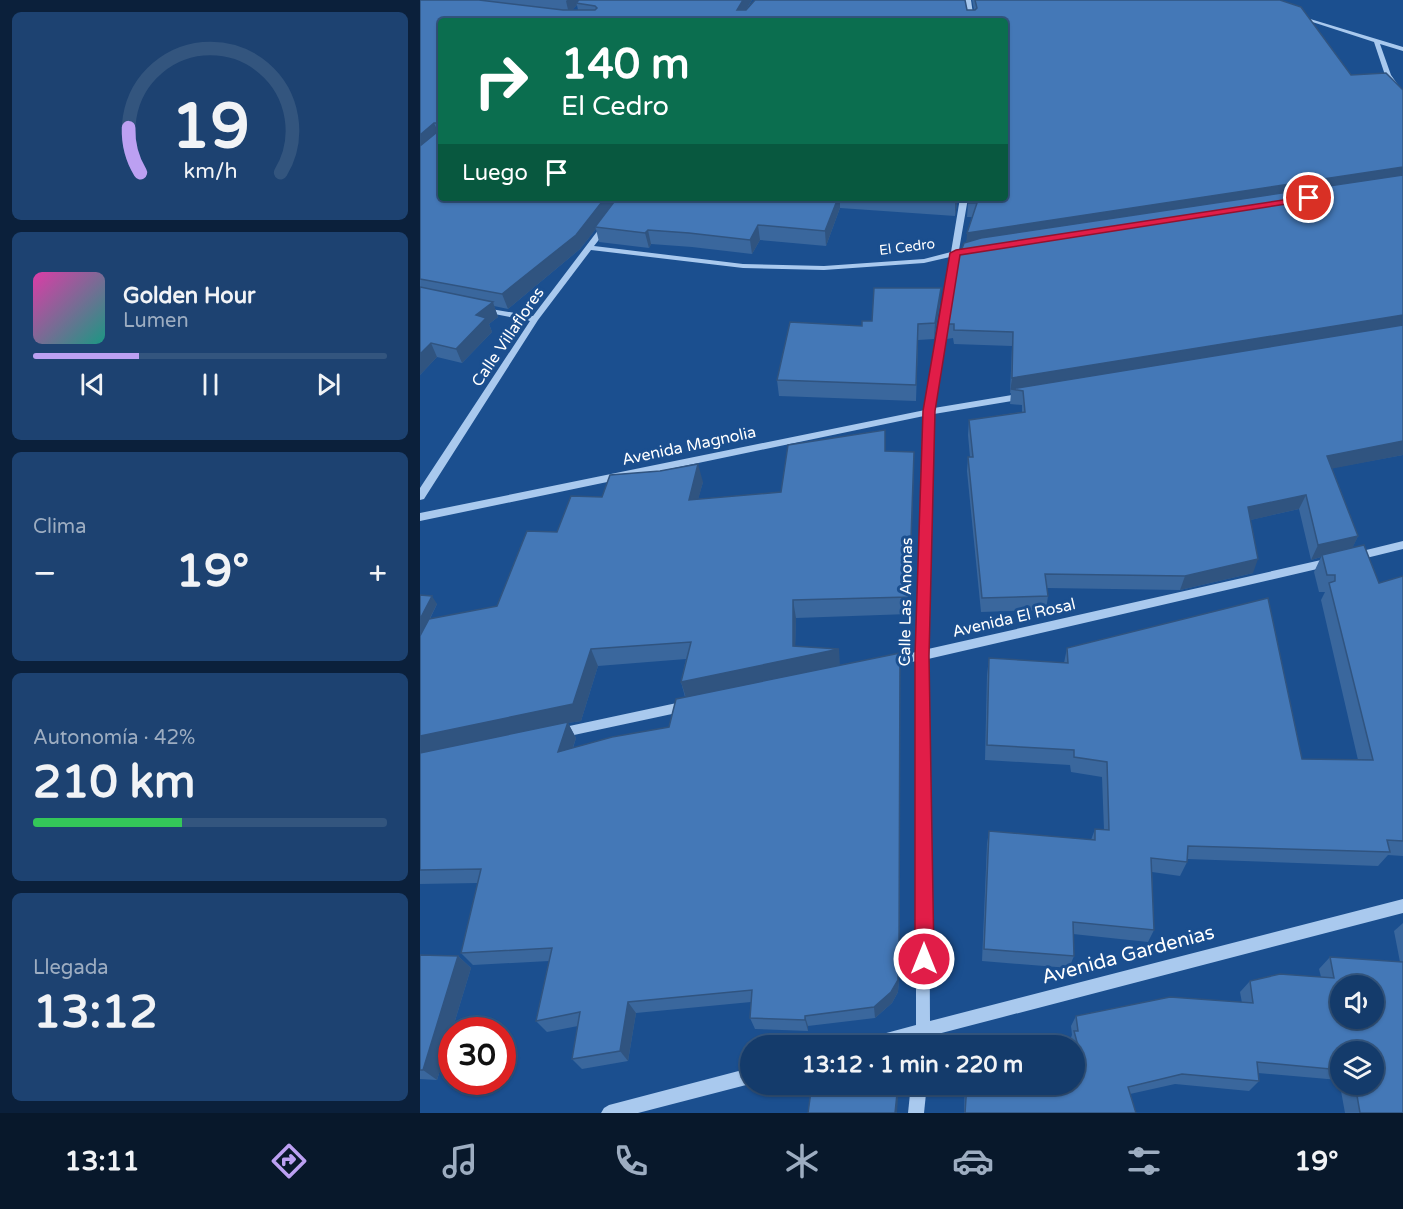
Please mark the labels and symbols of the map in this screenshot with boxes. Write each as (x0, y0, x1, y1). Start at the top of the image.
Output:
pin (1283, 172, 1334, 223)
street label: El Cedro (878, 235, 936, 259)
street label: Calle Villaflores (467, 284, 549, 390)
street label: Avenida Magnolia (620, 422, 758, 470)
street label: Calle Las Anonas (895, 537, 917, 667)
street label: Avenida El Rosal (950, 594, 1078, 642)
street label: Avenida Gardenias (1039, 920, 1217, 990)
position arrow (892, 927, 956, 991)
speed limit sign: 30 (438, 1017, 516, 1095)

